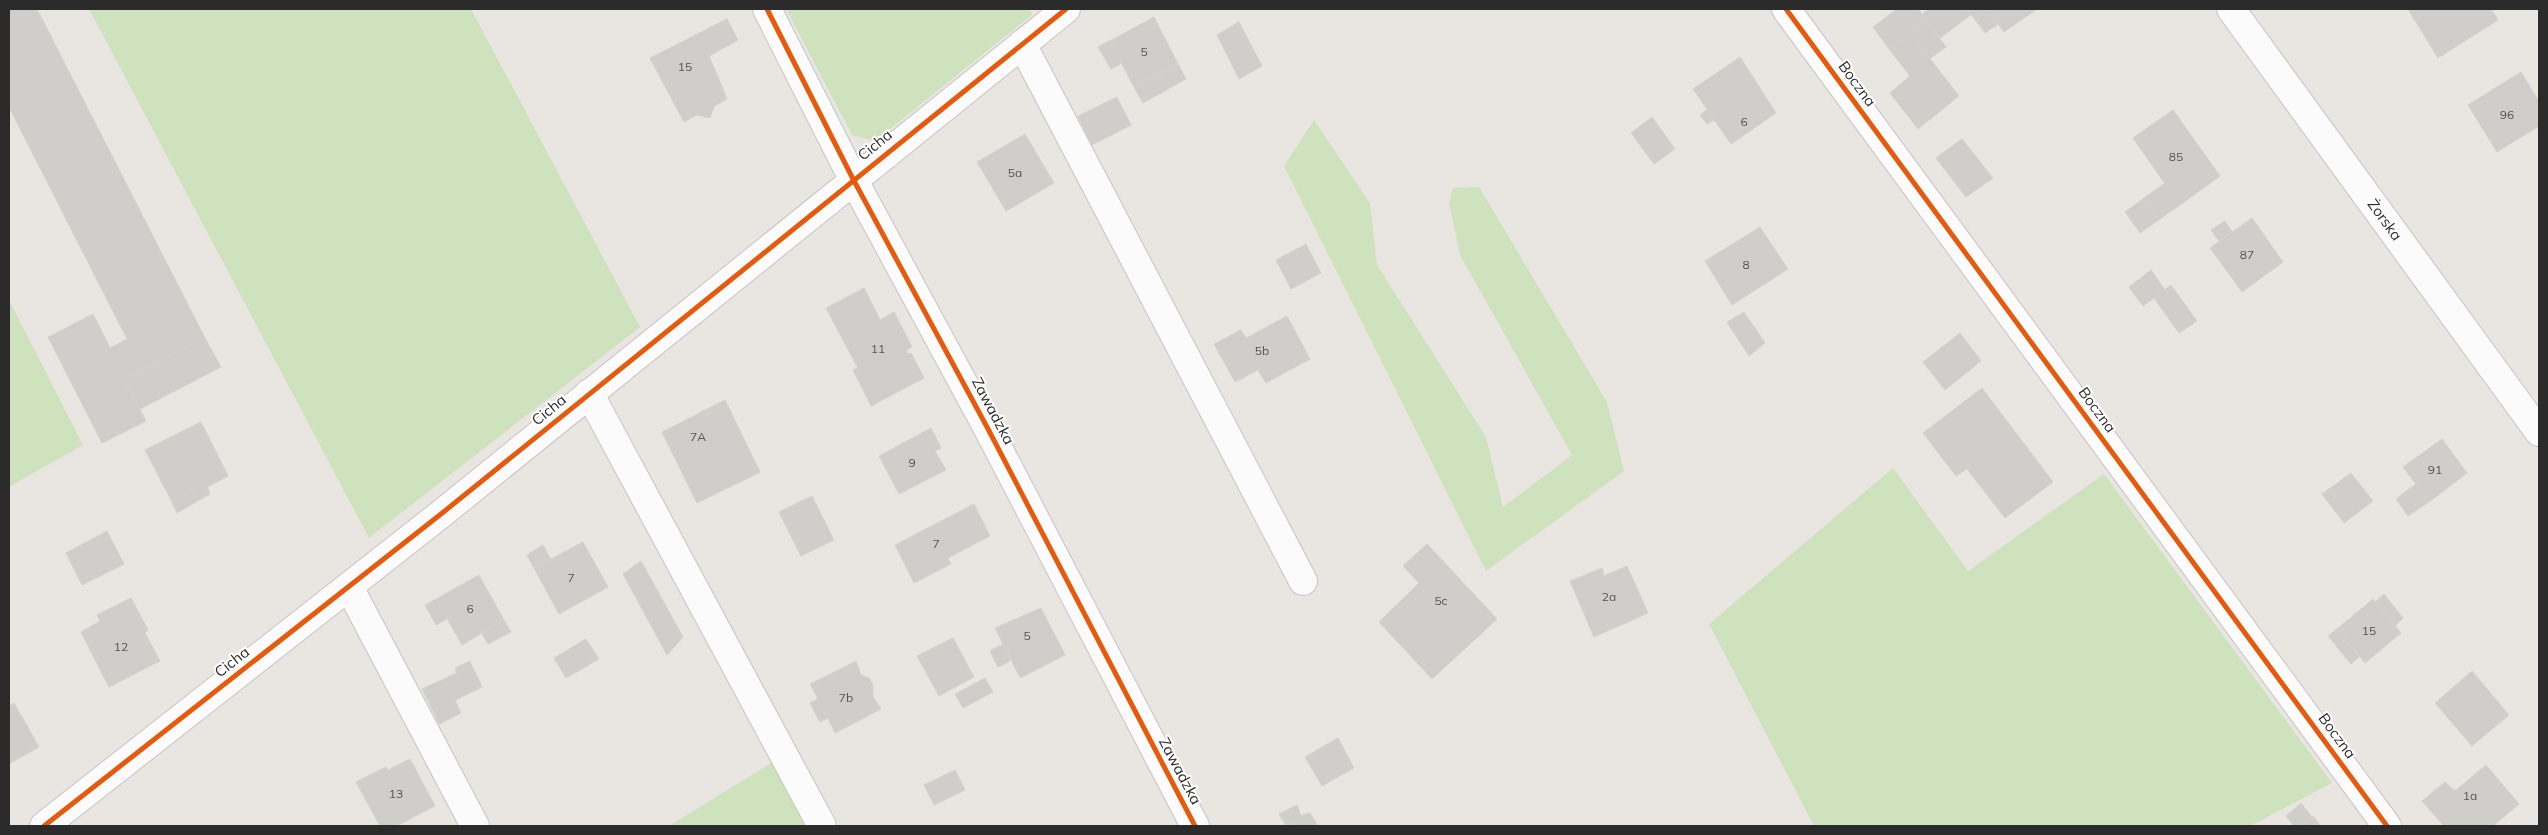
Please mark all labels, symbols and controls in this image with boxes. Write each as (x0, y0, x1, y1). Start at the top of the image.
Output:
house number: 5 (1140, 44, 1148, 59)
street label: Boczna (1835, 57, 1880, 110)
house number: 15 (678, 59, 692, 74)
house number: 96 (2500, 107, 2514, 122)
house number: 6 (1740, 114, 1748, 129)
street label: Cicha (854, 125, 896, 164)
house number: 85 (2169, 149, 2183, 164)
house number: 5a (1008, 165, 1022, 180)
street label: Żorska (2364, 195, 2406, 244)
house number: 87 (2240, 247, 2254, 262)
house number: 8 (1742, 257, 1750, 272)
house number: 11 (871, 341, 885, 356)
house number: 5b (1255, 343, 1269, 358)
street label: Zawadzka (968, 374, 1019, 447)
street label: Boczna (2075, 383, 2120, 436)
street label: Cicha (528, 390, 570, 429)
house number: 7A (690, 429, 706, 444)
house number: 9 (908, 455, 916, 470)
house number: 91 (2428, 462, 2442, 477)
house number: 7 (932, 536, 940, 551)
house number: 7 (567, 570, 575, 585)
house number: 2a (1602, 589, 1616, 604)
house number: 5c (1434, 593, 1448, 608)
house number: 6 (466, 601, 474, 616)
house number: 15 (2362, 623, 2376, 638)
house number: 5 (1023, 628, 1031, 643)
house number: 12 (114, 639, 128, 654)
street label: Cicha (210, 642, 253, 681)
house number: 7b (839, 690, 853, 705)
street label: Boczna (2315, 709, 2360, 762)
street label: Zawadzka (1155, 734, 1206, 807)
house number: 13 (389, 786, 403, 801)
house number: 1a (2463, 788, 2477, 803)

